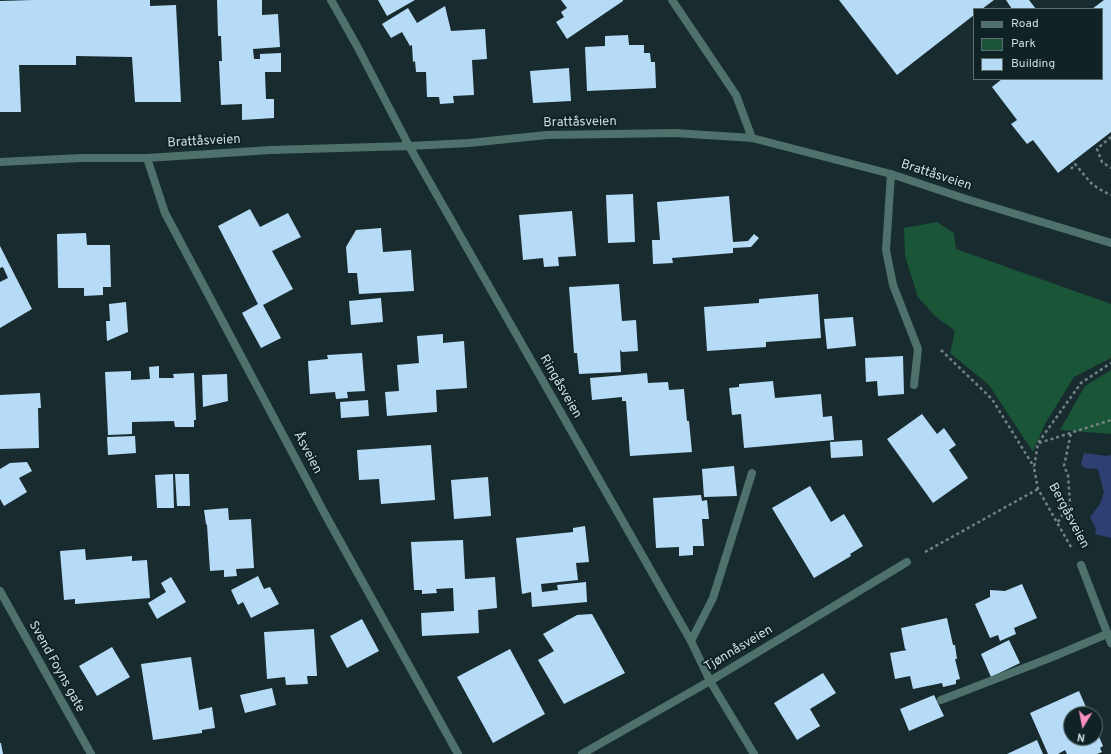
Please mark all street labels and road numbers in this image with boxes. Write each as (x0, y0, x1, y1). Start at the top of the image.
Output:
street label: Brattåsveien (543, 115, 617, 131)
street label: Brattåsveien (167, 132, 241, 152)
street label: Brattåsveien (899, 157, 973, 195)
street label: Ringåsveien (536, 352, 584, 422)
street label: Åsveien (289, 429, 325, 477)
street label: Bergåsveien (1044, 481, 1092, 551)
street label: Svend Foyns gate (24, 619, 88, 715)
street label: Tjønnåsveien (702, 623, 776, 675)

